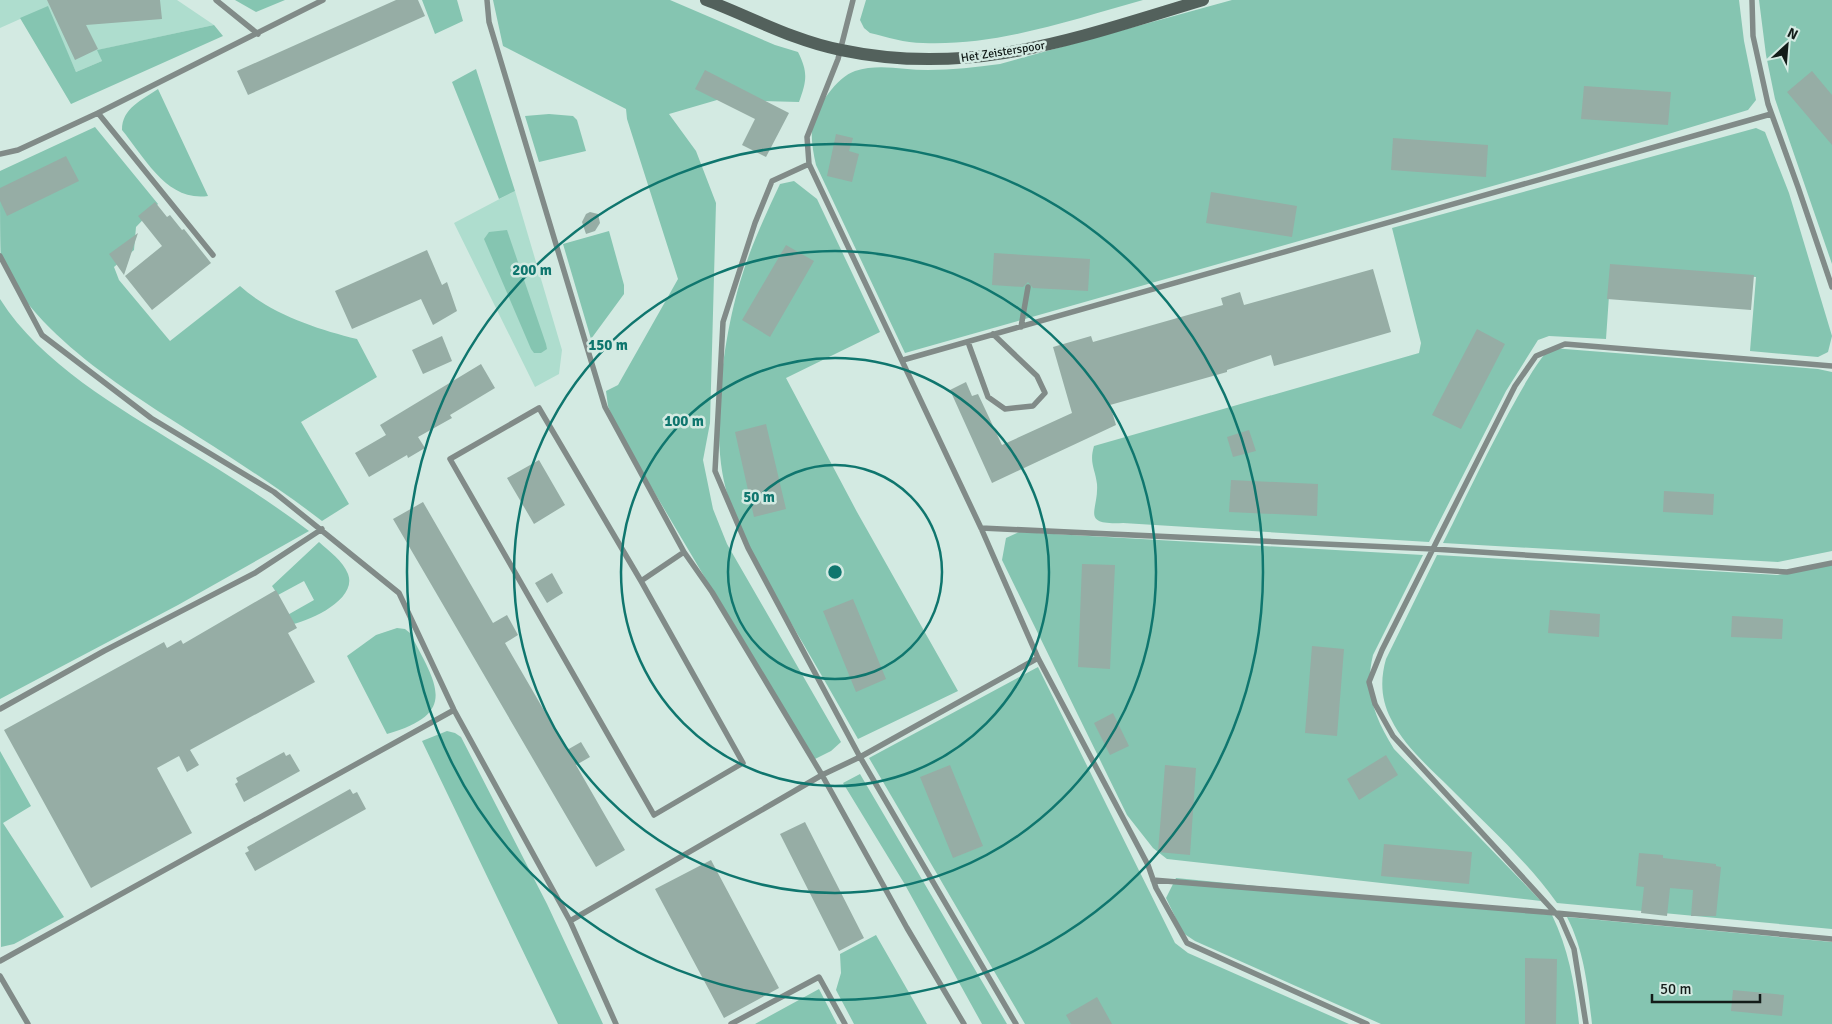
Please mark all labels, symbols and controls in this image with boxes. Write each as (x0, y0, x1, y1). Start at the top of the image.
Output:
north arrow (1762, 20, 1812, 70)
text: N (1784, 24, 1801, 44)
street label: Het Zeisterspoor (960, 38, 1047, 66)
text: 200 m (512, 261, 552, 279)
text: 150 m (588, 336, 628, 354)
text: 100 m (664, 412, 704, 430)
text: 50 m (743, 488, 775, 506)
centre of rings (826, 563, 844, 581)
scale bar (1652, 972, 1760, 1004)
text: 50 m (1660, 980, 1691, 998)

